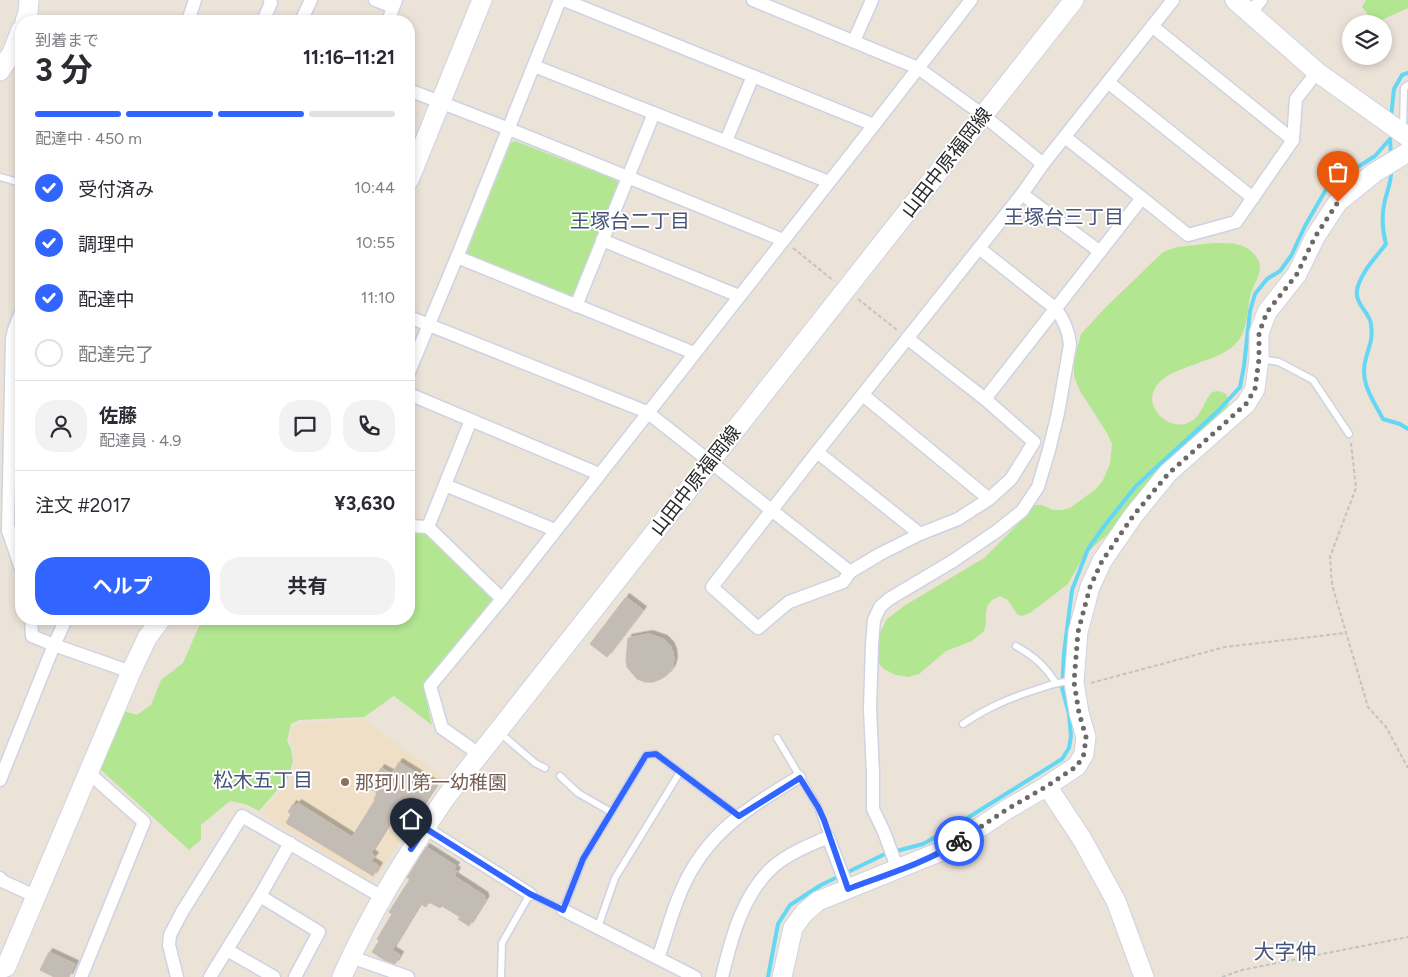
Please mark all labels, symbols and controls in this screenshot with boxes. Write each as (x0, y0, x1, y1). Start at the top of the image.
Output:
map controls (1342, 15, 1392, 65)
button: layers (1342, 15, 1392, 65)
text: 到着まで (35, 31, 99, 50)
text: 11:16–11:21 (303, 46, 395, 69)
text: 3 分 (35, 51, 92, 89)
street label: 山田中原福岡線 (896, 103, 996, 222)
text: 配達中 · 450 m (35, 129, 142, 148)
pin (1317, 151, 1359, 202)
icon: bag (1324, 158, 1352, 186)
icon: check (35, 174, 63, 202)
text: 受付済み (78, 178, 154, 201)
text: 10:44 (354, 178, 395, 197)
district label: 王塚台三丁目 (1004, 205, 1124, 229)
district label: 王塚台二丁目 (570, 209, 690, 233)
icon: check (35, 229, 63, 257)
text: 調理中 (78, 233, 135, 256)
text: 10:55 (356, 233, 395, 252)
icon: check (35, 284, 63, 312)
text: 配達中 (78, 288, 135, 311)
text: 11:10 (361, 288, 395, 307)
text: 配達完了 (78, 343, 154, 366)
button: person (35, 400, 87, 452)
button: chat (279, 400, 331, 452)
button: phone (343, 400, 395, 452)
text: 佐藤 (99, 404, 137, 427)
street label: 山田中原福岡線 (645, 421, 745, 540)
text: 配達員 · 4.9 (99, 431, 181, 450)
text: ¥3,630 (334, 492, 395, 515)
text: 注文 #2017 (35, 494, 131, 517)
button: ヘルプ (35, 557, 210, 615)
button: 共有 (220, 557, 395, 615)
district label: 松木五丁目 (213, 768, 313, 792)
place label: 那珂川第一幼稚園 (355, 771, 507, 794)
marker: 那珂川第一幼稚園 (339, 776, 351, 788)
pin (390, 798, 432, 849)
icon: home (397, 805, 425, 833)
courier (934, 816, 984, 866)
icon: bike (945, 827, 973, 855)
district label: 大字仲 (1254, 939, 1317, 964)

